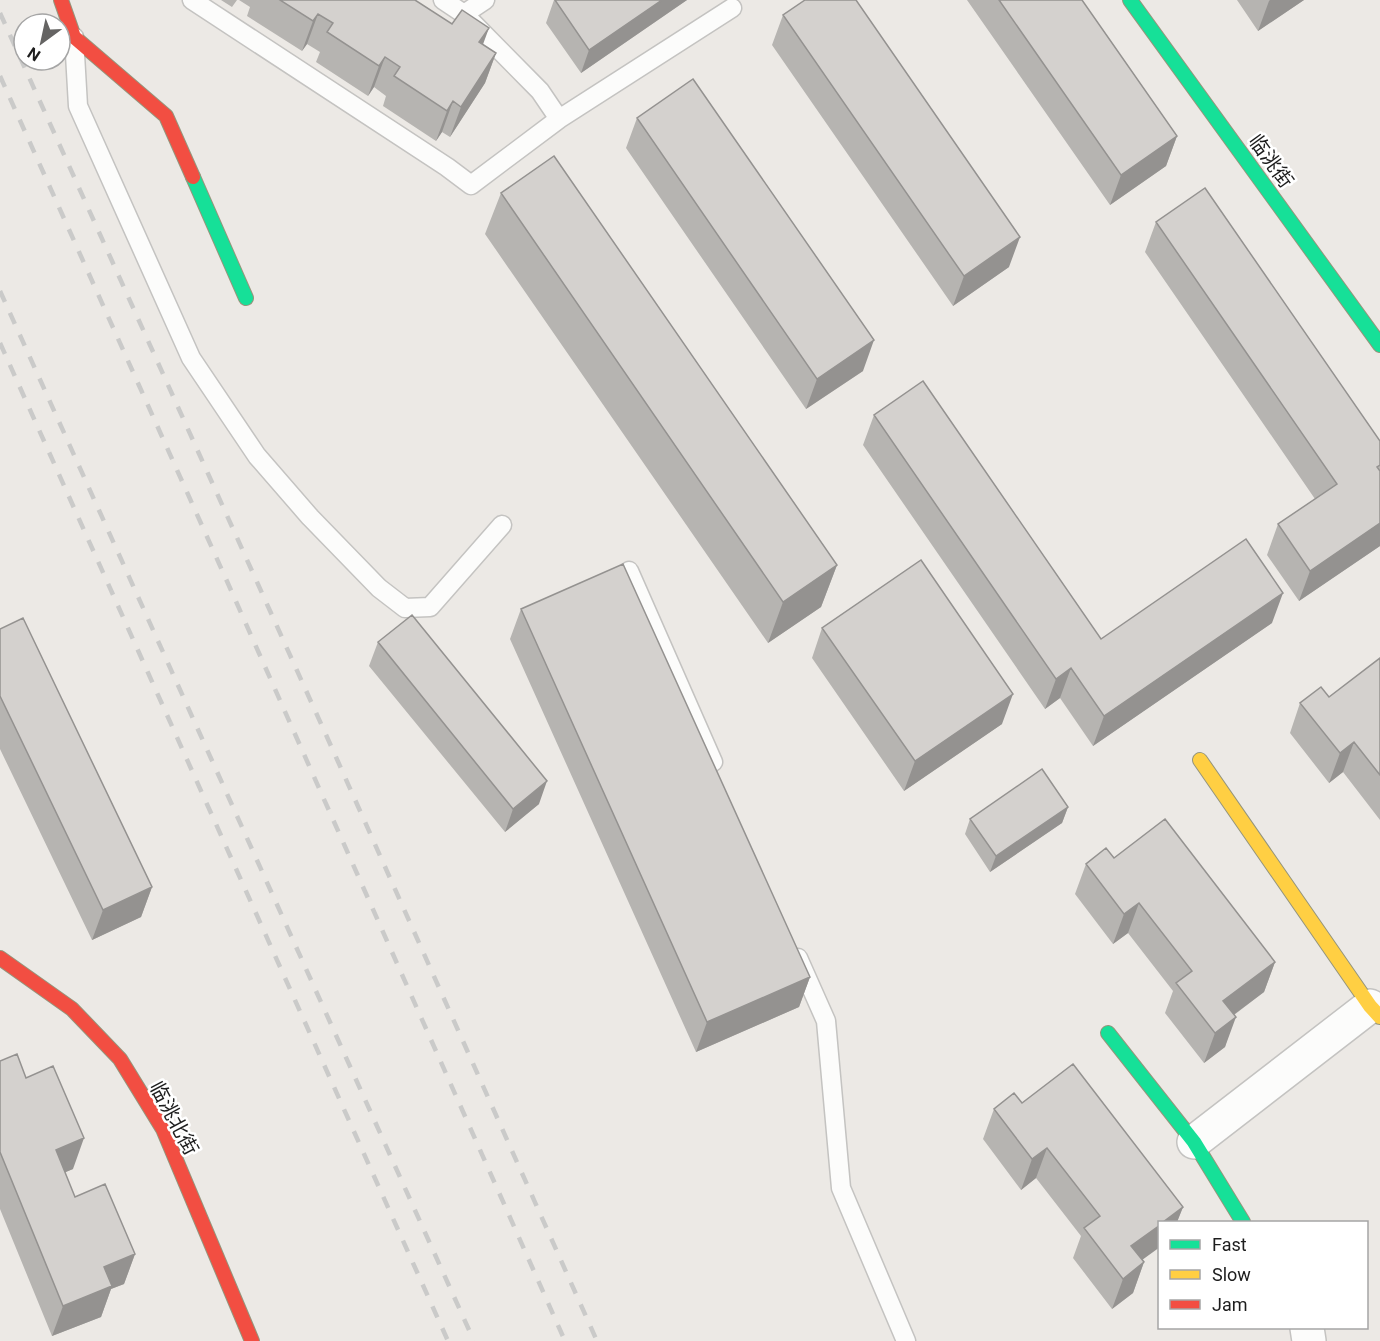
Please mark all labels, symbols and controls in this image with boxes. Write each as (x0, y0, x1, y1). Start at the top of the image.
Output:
north arrow (12, 12, 72, 72)
text: N (24, 43, 44, 65)
street label: 临洮街 (1244, 130, 1298, 192)
street label: 临洮北街 (145, 1077, 203, 1159)
legend (1158, 1221, 1368, 1329)
text: Fast (1212, 1234, 1247, 1255)
text: Slow (1212, 1264, 1251, 1285)
text: Jam (1212, 1294, 1248, 1315)

